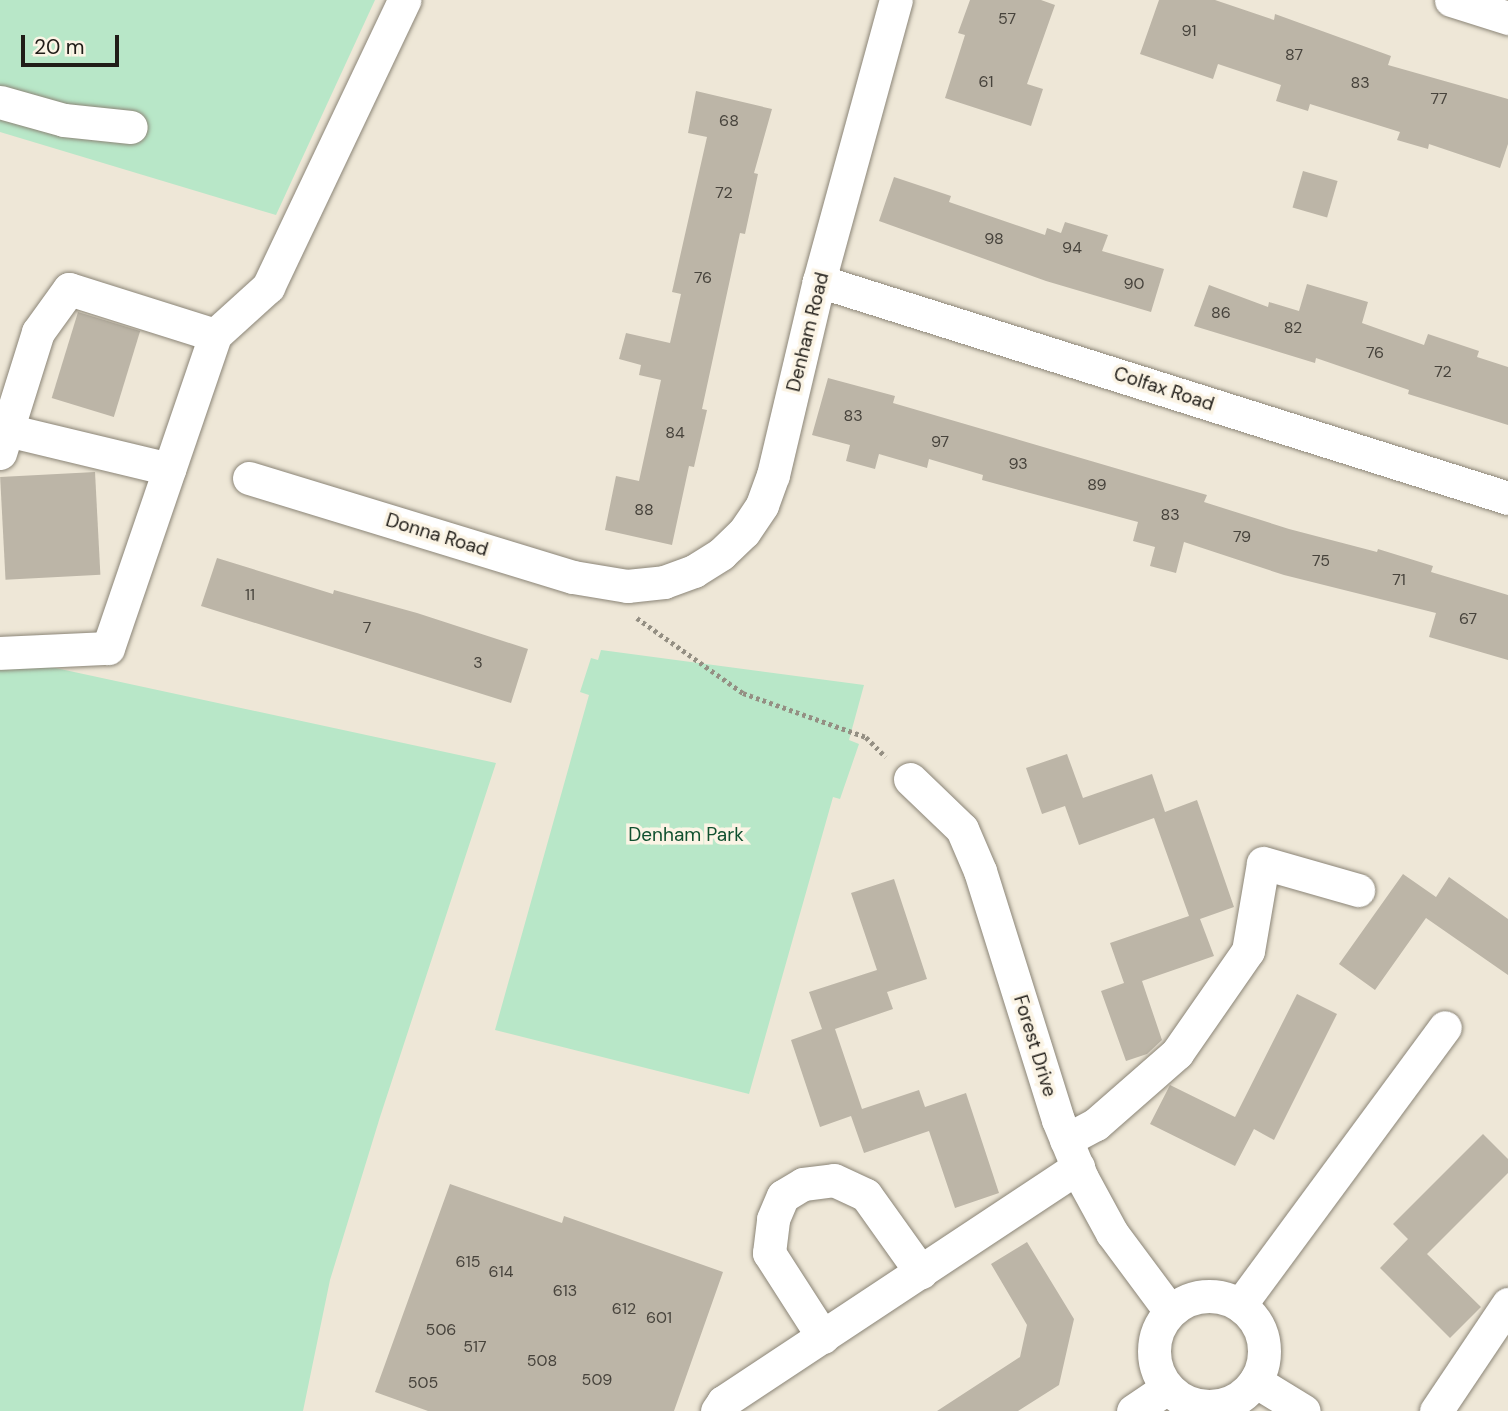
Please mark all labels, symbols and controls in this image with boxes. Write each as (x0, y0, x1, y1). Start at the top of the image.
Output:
house number: 57 (998, 9, 1016, 29)
scale bar (24, 21, 122, 65)
house number: 91 (1182, 21, 1196, 41)
text: 20 m (34, 33, 85, 61)
house number: 87 (1285, 45, 1303, 65)
house number: 61 (978, 72, 994, 92)
house number: 83 (1350, 73, 1370, 93)
house number: 77 (1430, 89, 1448, 109)
house number: 68 (719, 111, 739, 131)
house number: 72 (715, 183, 733, 203)
house number: 98 (984, 229, 1004, 249)
house number: 94 (1062, 238, 1082, 258)
house number: 76 (694, 268, 712, 288)
street label: Denham Road (782, 270, 834, 394)
house number: 90 (1124, 274, 1144, 294)
house number: 86 (1211, 303, 1231, 323)
house number: 82 (1284, 318, 1302, 338)
house number: 76 (1366, 343, 1384, 363)
street label: Colfax Road (1111, 362, 1217, 416)
house number: 72 (1434, 362, 1452, 382)
house number: 83 (843, 406, 863, 426)
house number: 84 (665, 423, 685, 443)
house number: 97 (931, 432, 949, 452)
house number: 93 (1008, 454, 1028, 474)
house number: 89 (1087, 475, 1107, 495)
house number: 88 (634, 500, 654, 520)
house number: 83 (1160, 505, 1180, 525)
street label: Donna Road (383, 509, 491, 561)
house number: 79 (1233, 527, 1251, 547)
house number: 75 (1312, 551, 1330, 571)
house number: 71 (1392, 570, 1406, 590)
house number: 11 (245, 585, 255, 605)
house number: 67 (1459, 609, 1477, 629)
house number: 7 (363, 618, 371, 638)
house number: 3 (473, 653, 483, 673)
park label: Denham Park (628, 824, 744, 846)
street label: Forest Drive (1009, 992, 1061, 1100)
house number: 615 (456, 1252, 480, 1272)
house number: 614 (489, 1262, 513, 1282)
house number: 613 (553, 1281, 577, 1301)
house number: 612 (612, 1299, 636, 1319)
house number: 601 (646, 1308, 672, 1328)
house number: 506 (426, 1320, 456, 1340)
house number: 517 (463, 1337, 487, 1357)
house number: 508 (527, 1351, 557, 1371)
house number: 509 (582, 1370, 612, 1390)
house number: 505 (408, 1373, 438, 1393)

